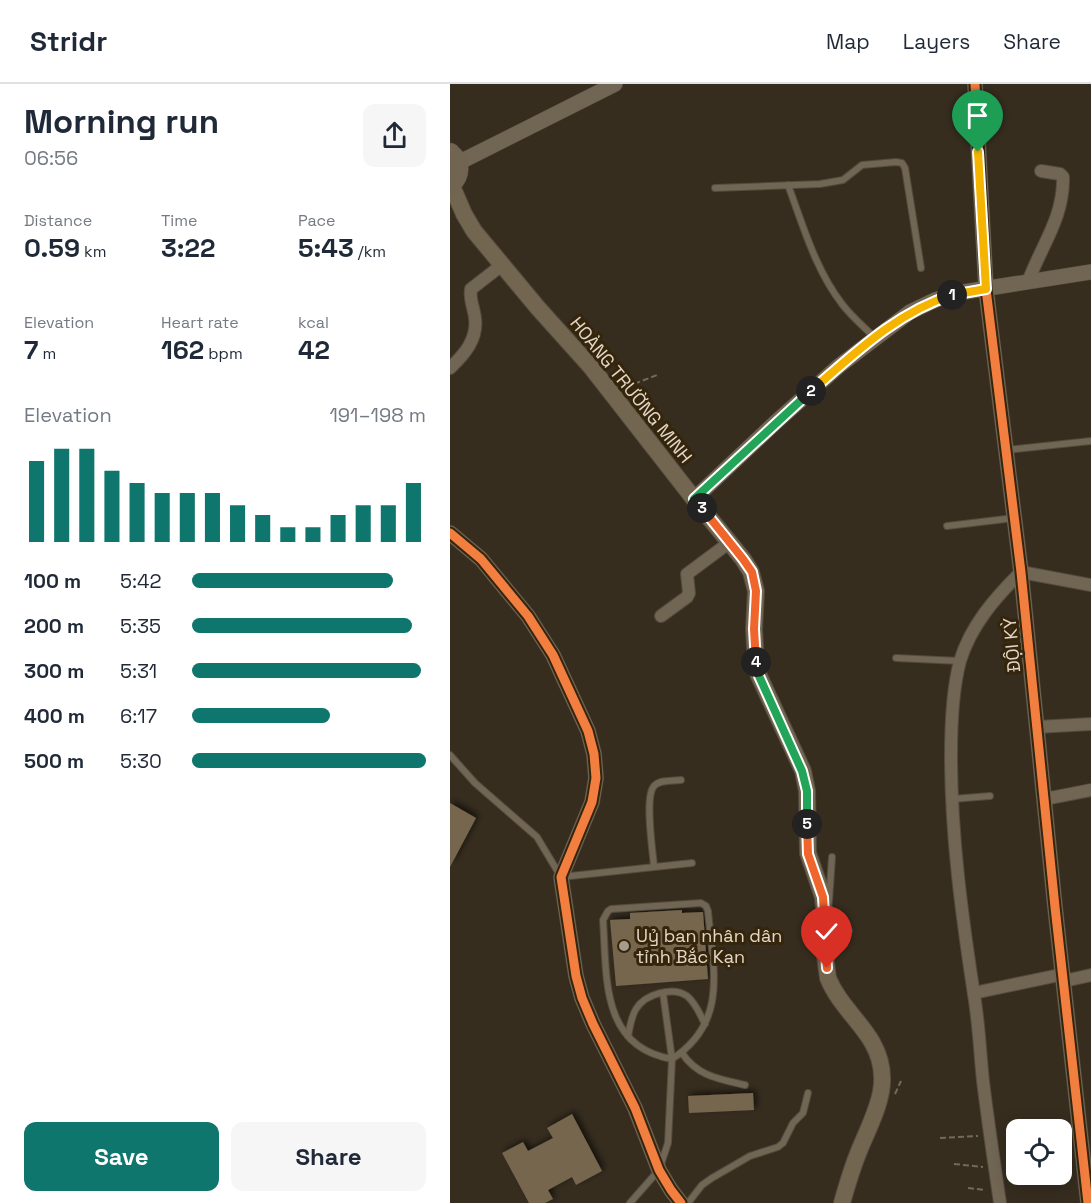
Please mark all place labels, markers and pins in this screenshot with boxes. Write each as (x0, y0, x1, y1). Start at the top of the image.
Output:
pin (952, 90, 1003, 152)
pin: 1 (937, 280, 967, 310)
pin: 2 (796, 376, 826, 406)
pin: 3 (687, 493, 717, 523)
pin: 4 (741, 647, 771, 677)
pin: 5 (792, 809, 822, 839)
pin (801, 906, 852, 968)
place label: Uỷ ban nhân dân tỉnh Bắc Kạn (636, 924, 782, 968)
marker: Uỷ ban nhân dân tỉnh Bắc Kạn (617, 939, 631, 953)

